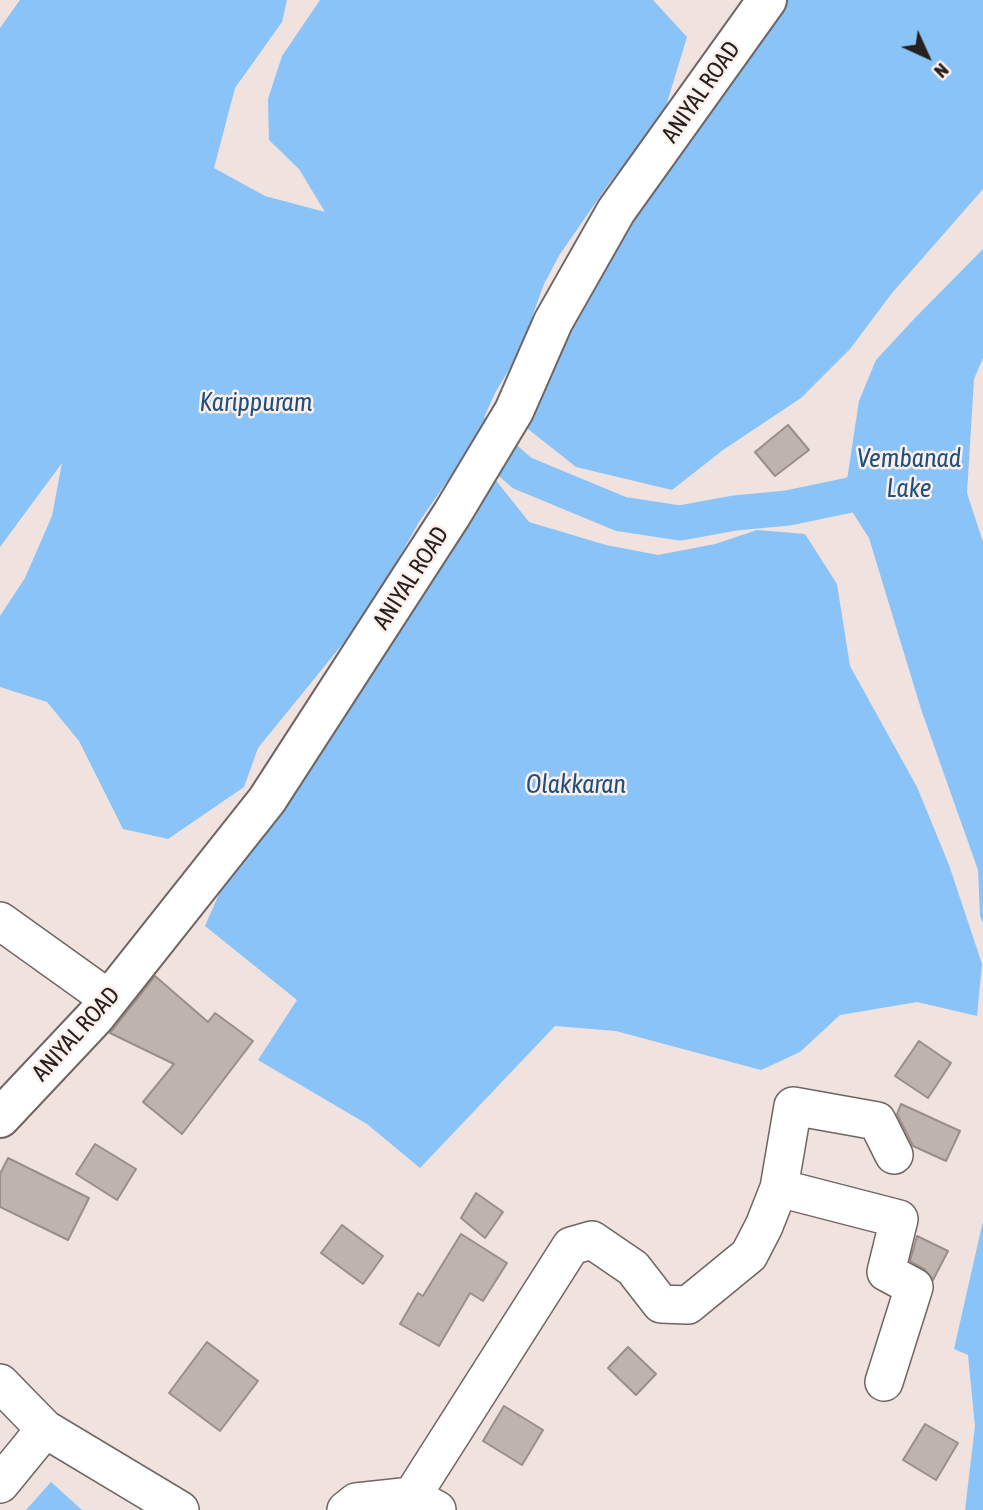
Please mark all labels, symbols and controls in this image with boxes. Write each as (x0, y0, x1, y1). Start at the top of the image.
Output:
north arrow (892, 21, 962, 91)
street label: ANIYAL ROAD (656, 36, 746, 148)
text: N (930, 59, 954, 83)
water label: Karippuram (200, 387, 312, 419)
water label: Vembanad Lake (857, 443, 961, 504)
street label: ANIYAL ROAD (367, 521, 455, 635)
water label: Olakkaran (526, 769, 626, 801)
street label: ANIYAL ROAD (26, 981, 126, 1087)

